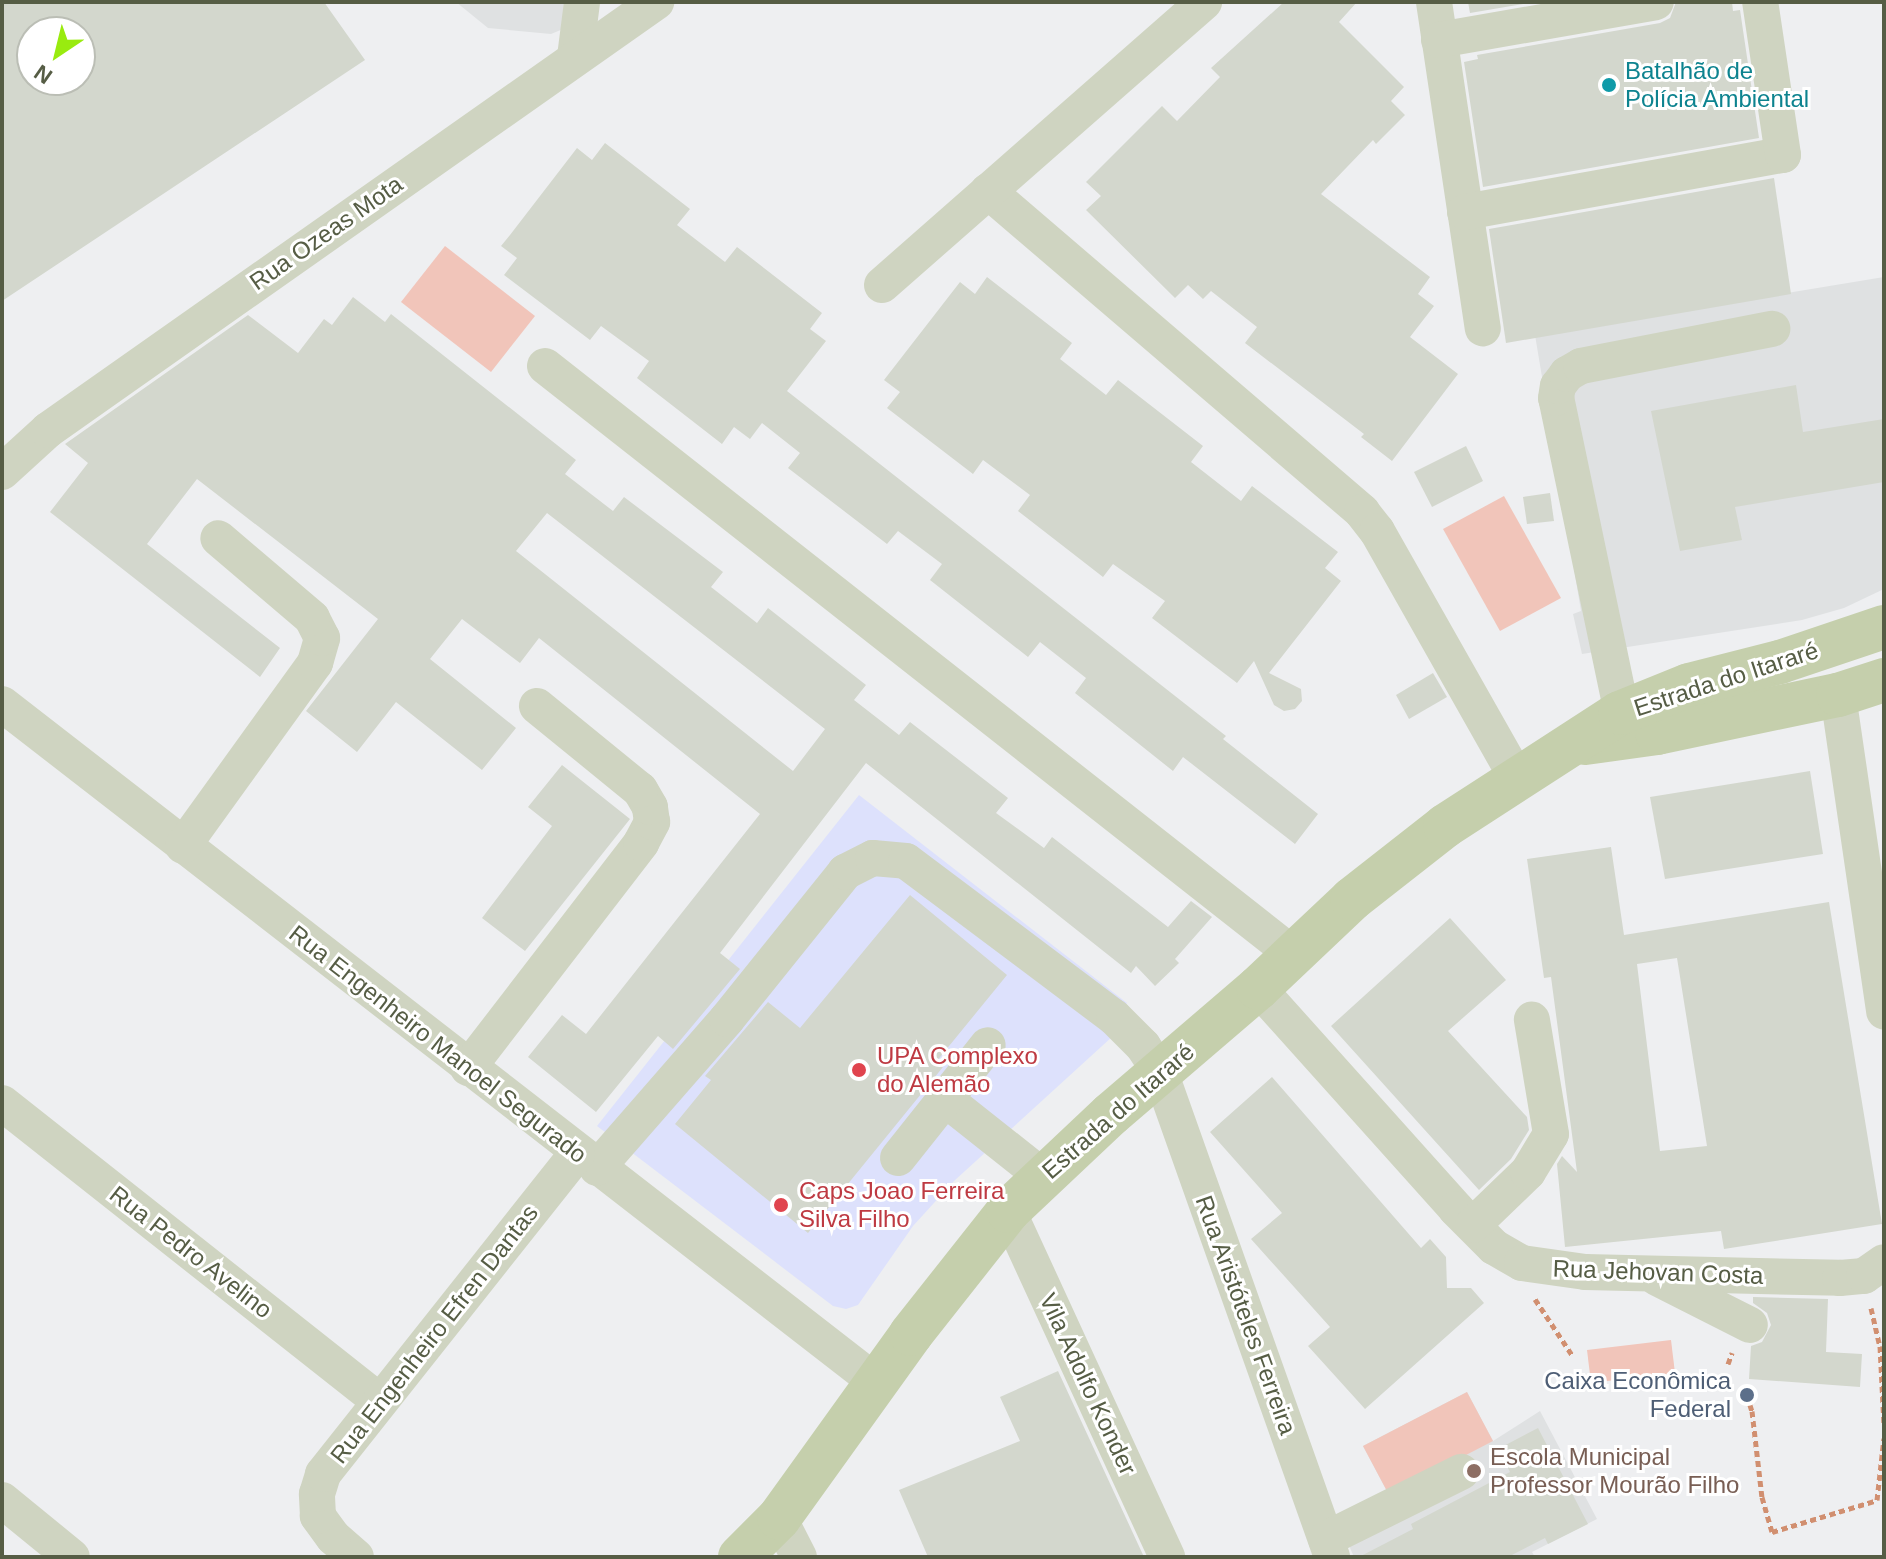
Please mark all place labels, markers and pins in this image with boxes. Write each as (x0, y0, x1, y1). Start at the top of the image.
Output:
place label: Batalhão de Polícia Ambiental (1625, 57, 1810, 113)
marker: Batalhão de Polícia Ambiental (1600, 76, 1618, 94)
place label: UPA Complexo do Alemão (877, 1042, 1039, 1098)
marker: UPA Complexo do Alemão (848, 1059, 870, 1081)
place label: Caps Joao Ferreira Silva Filho (799, 1177, 1004, 1233)
marker: Caps Joao Ferreira Silva Filho (770, 1194, 792, 1216)
place label: Caixa Econômica Federal (1544, 1367, 1731, 1423)
marker: Caixa Econômica Federal (1738, 1386, 1756, 1404)
place label: Escola Municipal Professor Mourão Filho (1490, 1443, 1739, 1499)
marker: Escola Municipal Professor Mourão Filho (1465, 1462, 1483, 1480)

